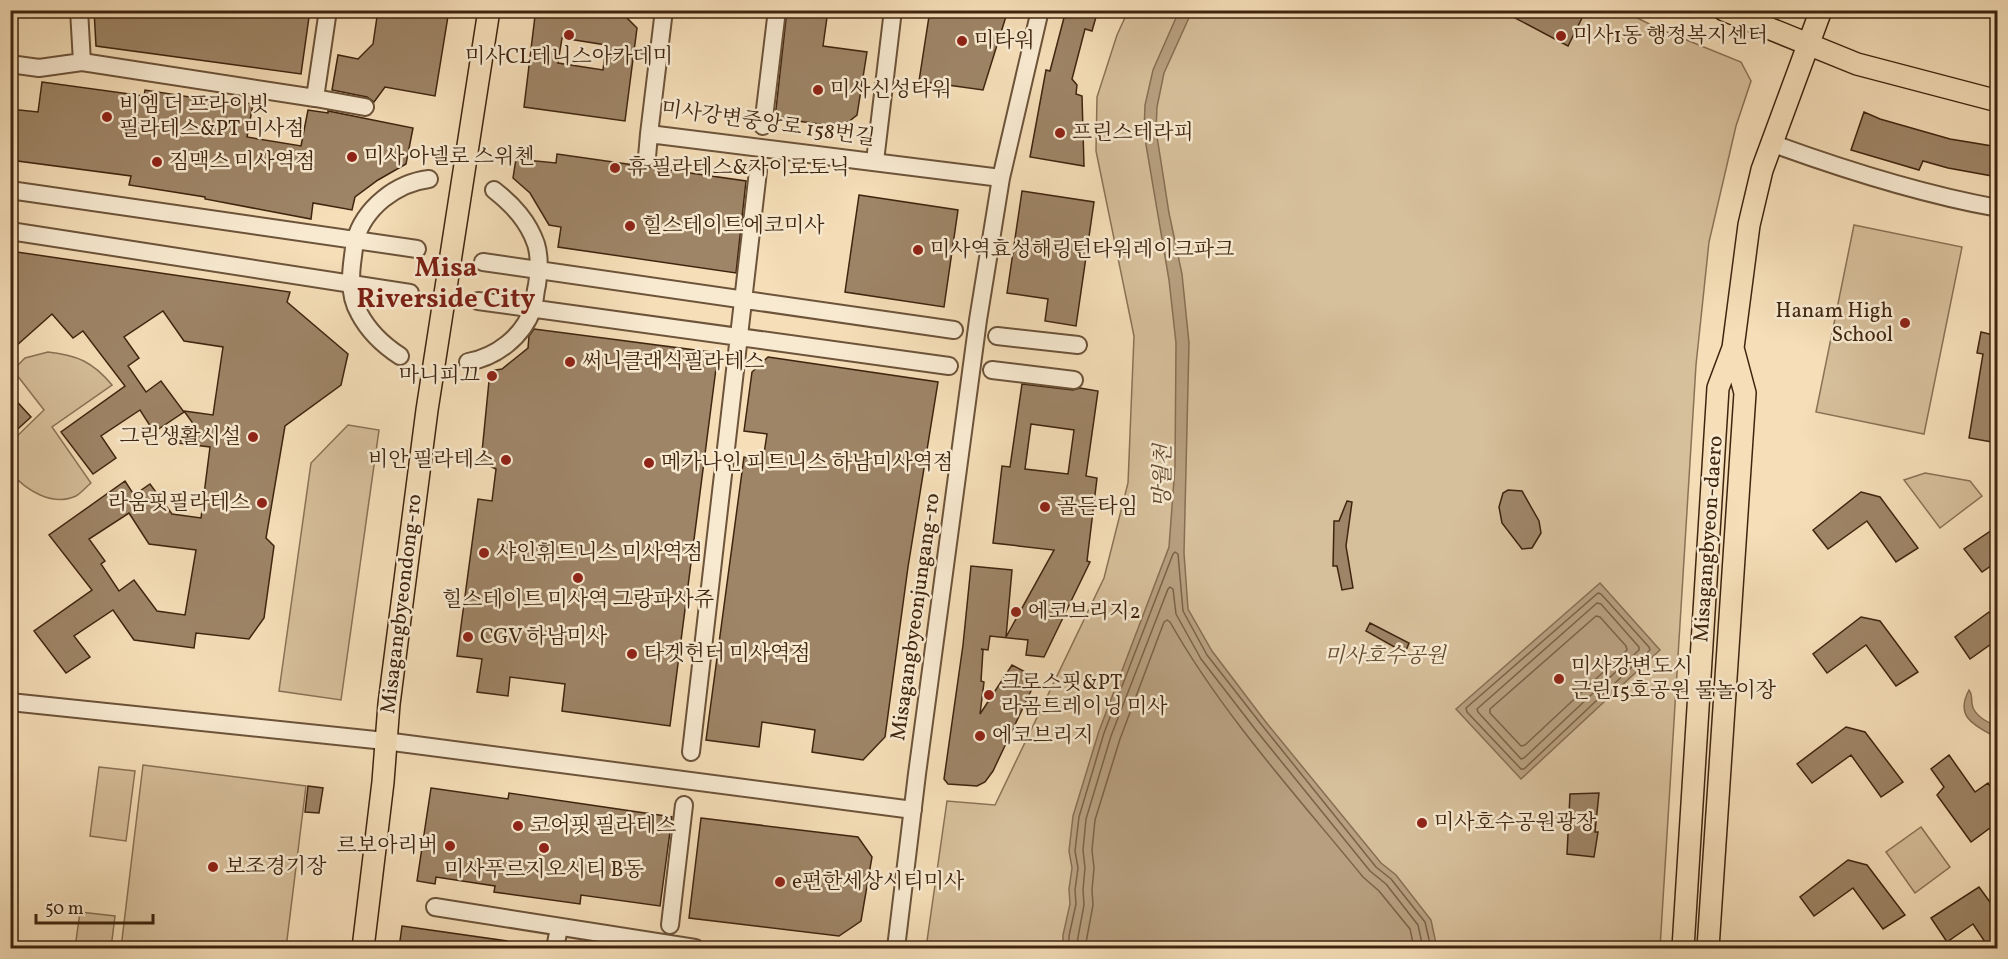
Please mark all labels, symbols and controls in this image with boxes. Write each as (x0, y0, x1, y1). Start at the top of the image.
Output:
place label: 미사1동 행정복지센터 (1573, 22, 1768, 51)
place label: 미타워 (974, 27, 1035, 56)
marker: 미사CL테니스아카데미 (562, 28, 576, 42)
marker: 미사1동 행정복지센터 (1554, 29, 1568, 43)
marker: 미타워 (955, 34, 969, 48)
place label: 미사CL테니스아카데미 (465, 43, 673, 72)
place label: 미사신성타워 (830, 76, 952, 105)
marker: 미사신성타워 (811, 83, 825, 97)
place label: 비엠 더 프라이빗 필라테스&PT 미사점 (119, 91, 305, 144)
street label: 미사강변중앙로 158번길 (659, 95, 877, 153)
marker: 비엠 더 프라이빗 필라테스&PT 미사점 (100, 110, 114, 124)
place label: 프린스테라피 (1072, 119, 1194, 148)
marker: 프린스테라피 (1053, 126, 1067, 140)
place label: 미사 아넬로 스위첸 (364, 143, 535, 172)
place label: 짐맥스 미사역점 (169, 148, 315, 177)
marker: 미사 아넬로 스위첸 (345, 150, 359, 164)
place label: 휴 필라테스&자이로토닉 (627, 154, 850, 183)
marker: 짐맥스 미사역점 (150, 155, 164, 169)
marker: 휴 필라테스&자이로토닉 (608, 161, 622, 175)
place label: 힐스테이트에코미사 (642, 212, 825, 241)
marker: 힐스테이트에코미사 (623, 219, 637, 233)
place label: 미사역효성해링턴타워레이크파크 (930, 236, 1234, 265)
marker: 미사역효성해링턴타워레이크파크 (911, 243, 925, 257)
district label: Misa Riverside City (357, 250, 535, 319)
place label: Hanam High School (1776, 297, 1893, 350)
marker: Hanam High School (1898, 316, 1912, 330)
place label: 써니클래식필라테스 (582, 348, 765, 377)
marker: 써니클래식필라테스 (563, 355, 577, 369)
place label: 마니피끄 (399, 362, 480, 391)
marker: 마니피끄 (485, 369, 499, 383)
place label: 그린생활시설 (119, 423, 241, 452)
marker: 그린생활시설 (246, 430, 260, 444)
street label: Misagangbyeon-daero (1687, 435, 1731, 643)
water label: 망월천 (1148, 442, 1180, 508)
place label: 비안 필라테스 (368, 446, 494, 475)
place label: 메가나인 피트니스 하남미사역점 (661, 449, 953, 478)
marker: 비안 필라테스 (499, 453, 513, 467)
marker: 메가나인 피트니스 하남미사역점 (642, 456, 656, 470)
place label: 라움핏필라테스 (108, 489, 250, 518)
street label: Misagangbyeonjungang-ro (884, 491, 948, 743)
street label: Misagangbyeondong-ro (374, 493, 430, 715)
place label: 골든타임 (1057, 493, 1138, 522)
marker: 라움핏필라테스 (255, 496, 269, 510)
marker: 골든타임 (1038, 500, 1052, 514)
place label: 샤인휘트니스 미사역점 (496, 539, 703, 568)
marker: 샤인휘트니스 미사역점 (477, 546, 491, 560)
marker: 힐스테이트 미사역 그랑파사쥬 (571, 571, 585, 585)
place label: 힐스테이트 미사역 그랑파사쥬 (442, 586, 714, 615)
place label: 에코브리지2 (1028, 598, 1141, 627)
marker: 에코브리지2 (1009, 605, 1023, 619)
place label: CGV 하남미사 (480, 623, 608, 652)
marker: CGV 하남미사 (461, 630, 475, 644)
place label: 타겟헌터 미사역점 (644, 640, 811, 669)
park label: 미사호수공원 (1324, 642, 1448, 671)
marker: 타겟헌터 미사역점 (625, 647, 639, 661)
place label: 미사강변도시 근린15호공원 물놀이장 (1571, 653, 1777, 706)
place label: 크로스핏&PT 라곰트레이닝 미사 (1001, 669, 1168, 722)
marker: 미사강변도시 근린15호공원 물놀이장 (1552, 672, 1566, 686)
marker: 크로스핏&PT 라곰트레이닝 미사 (982, 688, 996, 702)
place label: 에코브리지 (992, 722, 1093, 751)
marker: 에코브리지 (973, 729, 987, 743)
place label: 미사호수공원광장 (1434, 809, 1597, 838)
place label: 코어핏 필라테스 (530, 812, 676, 841)
marker: 미사호수공원광장 (1415, 816, 1429, 830)
marker: 코어핏 필라테스 (511, 819, 525, 833)
place label: 르보아리버 (337, 832, 438, 861)
marker: 르보아리버 (443, 839, 457, 853)
marker: 미사푸르지오시티 B동 (537, 841, 551, 855)
place label: 보조경기장 (225, 853, 327, 882)
place label: 미사푸르지오시티 B동 (444, 856, 644, 885)
marker: 보조경기장 (206, 860, 220, 874)
place label: e편한세상시티미사 (792, 868, 965, 897)
marker: e편한세상시티미사 (773, 875, 787, 889)
scale bar (36, 887, 153, 925)
text: 50 m (45, 897, 84, 922)

